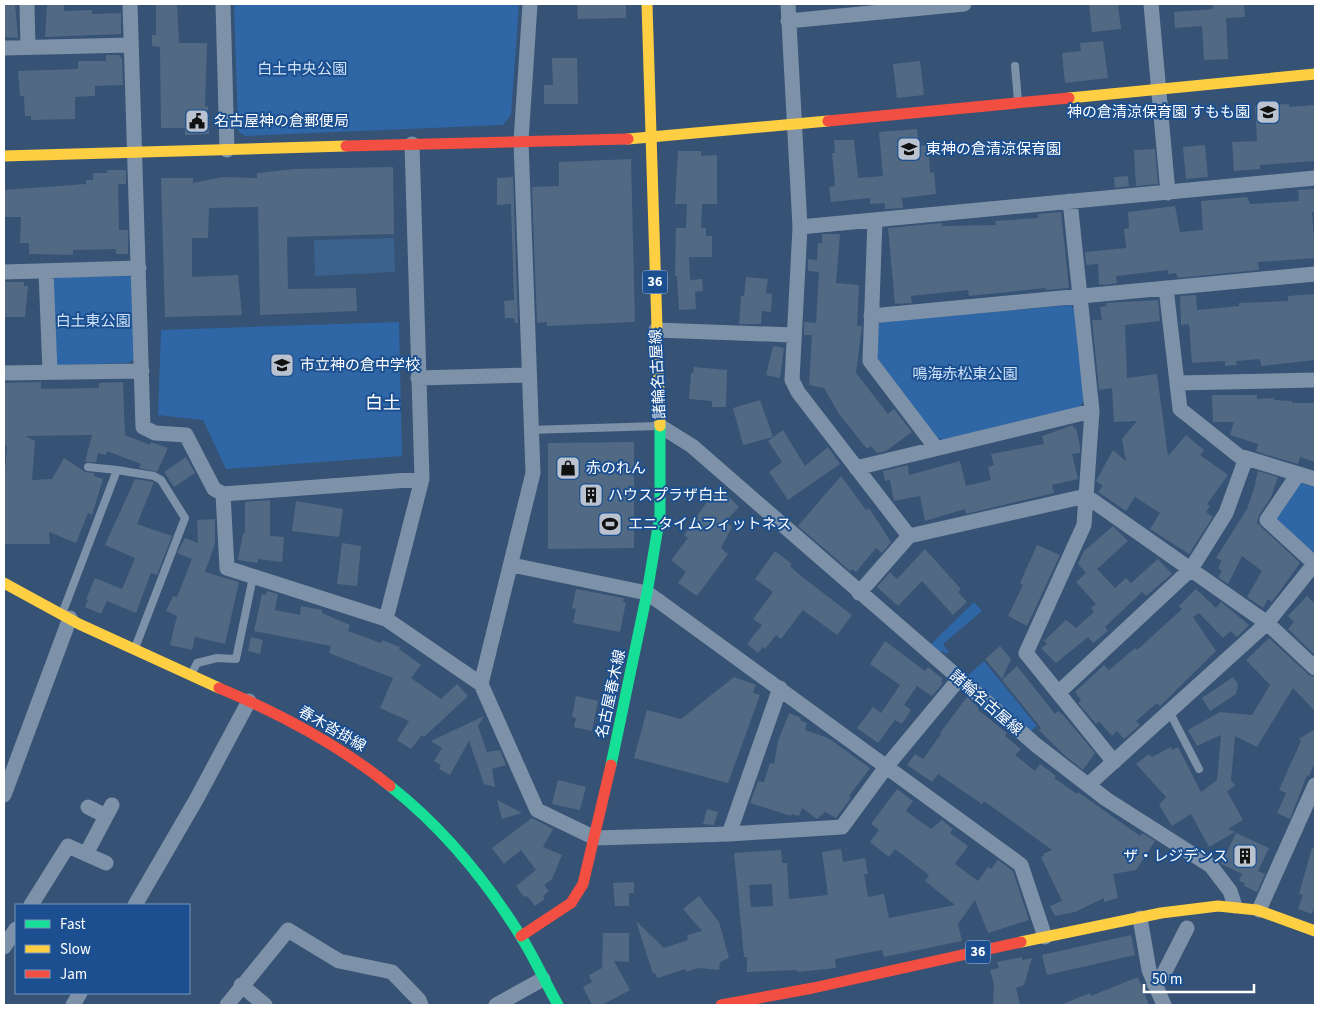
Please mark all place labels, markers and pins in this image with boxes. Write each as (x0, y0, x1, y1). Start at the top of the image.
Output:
school or university icon: 神の倉清涼保育園 すもも園 (1255, 99, 1281, 125)
place label: 神の倉清涼保育園 すもも園 (1067, 102, 1250, 123)
public building icon: 名古屋神の倉郵便局 (184, 108, 210, 134)
place label: 名古屋神の倉郵便局 (214, 111, 349, 132)
school or university icon: 東神の倉清涼保育園 (896, 136, 922, 162)
place label: 東神の倉清涼保育園 (926, 139, 1061, 160)
school or university icon: 市立神の倉中学校 (269, 352, 295, 378)
place label: 市立神の倉中学校 (300, 355, 420, 376)
shop icon: 赤のれん (555, 455, 581, 481)
place label: 赤のれん (586, 458, 646, 479)
building icon: ハウスプラザ白土 (578, 482, 604, 508)
place label: ハウスプラザ白土 (608, 485, 728, 506)
sports icon: エニタイムフィットネス (597, 511, 623, 537)
place label: エニタイムフィットネス (628, 514, 792, 535)
building icon: ザ・レジデンス (1232, 843, 1258, 869)
place label: ザ・レジデンス (1123, 846, 1228, 867)

